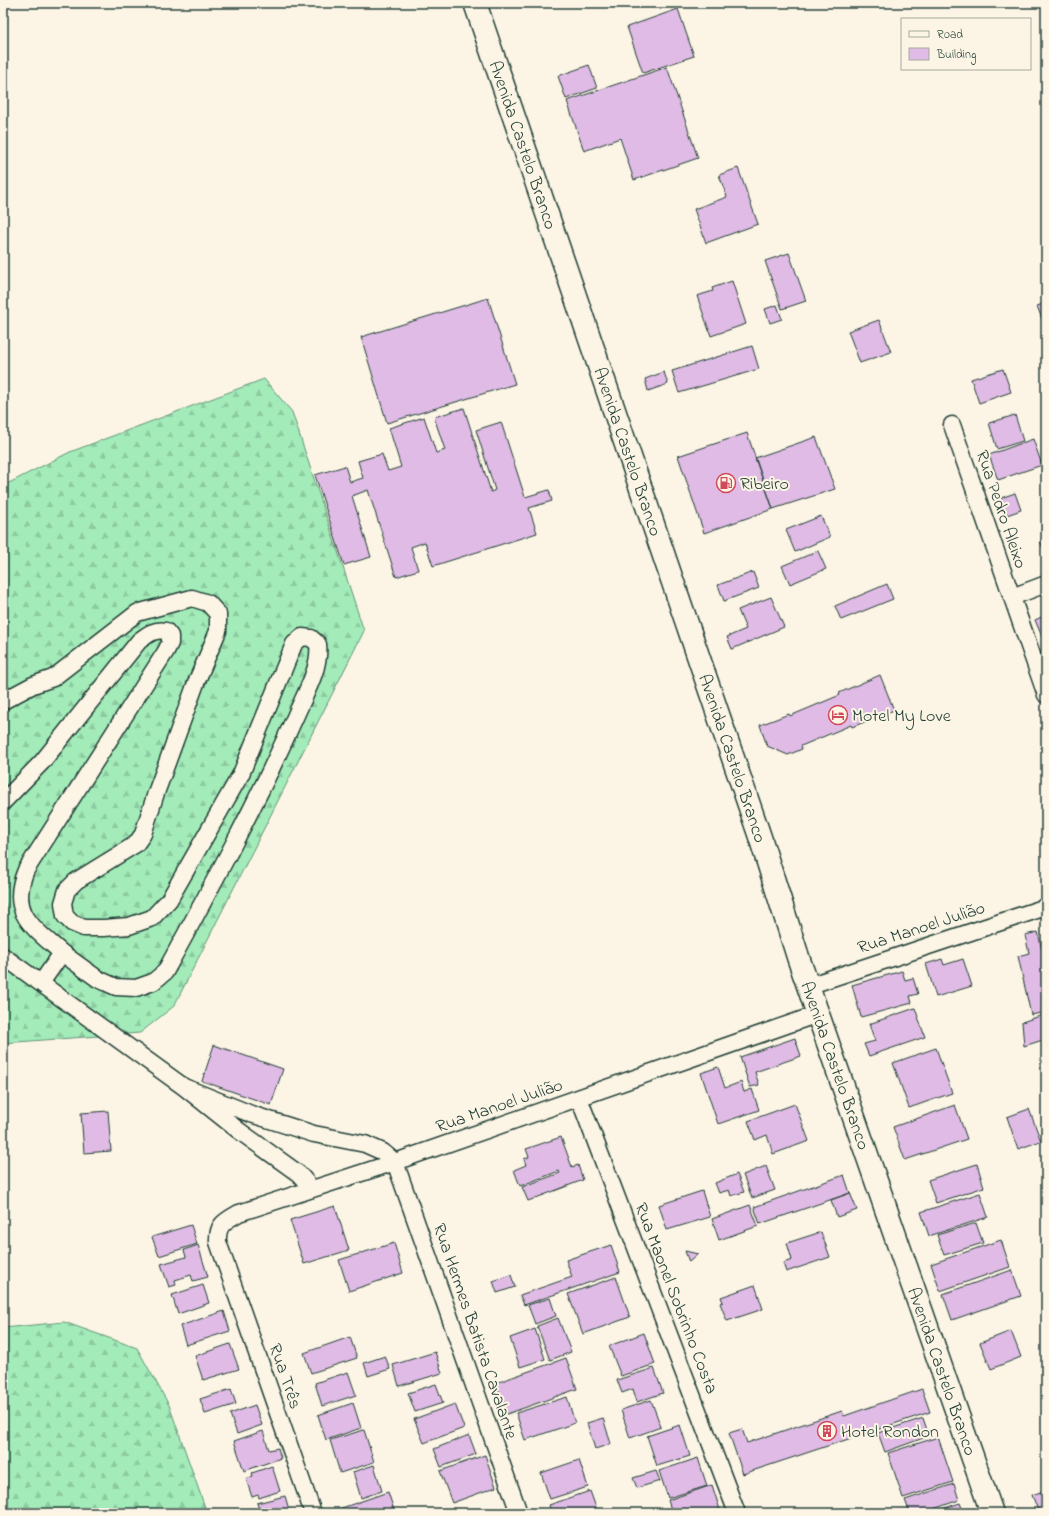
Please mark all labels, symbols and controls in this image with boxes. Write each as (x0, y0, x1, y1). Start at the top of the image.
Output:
legend (901, 18, 1031, 70)
text: Road (937, 26, 963, 44)
text: Building (936, 46, 976, 65)
street label: Avenida Castelo Branco (481, 58, 562, 233)
street label: Avenida Castelo Branco (586, 364, 667, 540)
street label: Rua Pedro Aleixo (968, 447, 1033, 572)
fuel station icon: Ribeiro (715, 472, 737, 494)
place label: Ribeiro (740, 472, 789, 498)
street label: Avenida Castelo Branco (690, 671, 772, 846)
hotel icon: Motel My Love (827, 704, 849, 726)
place label: Motel My Love (852, 704, 952, 730)
street label: Rua Manoel Julião (855, 896, 989, 962)
street label: Avenida Castelo Branco (793, 978, 875, 1154)
street label: Rua Manoel Julião (433, 1073, 567, 1141)
street label: Rua Maonel Sobrinho Costa (627, 1199, 724, 1398)
street label: Rua Hermes Batista Cavalante (425, 1220, 524, 1444)
street label: Avenida Castelo Branco (899, 1284, 982, 1460)
street label: Rua Três (261, 1340, 307, 1413)
building icon: Hotel Rondon (816, 1420, 838, 1442)
place label: Hotel Rondon (841, 1420, 939, 1446)

